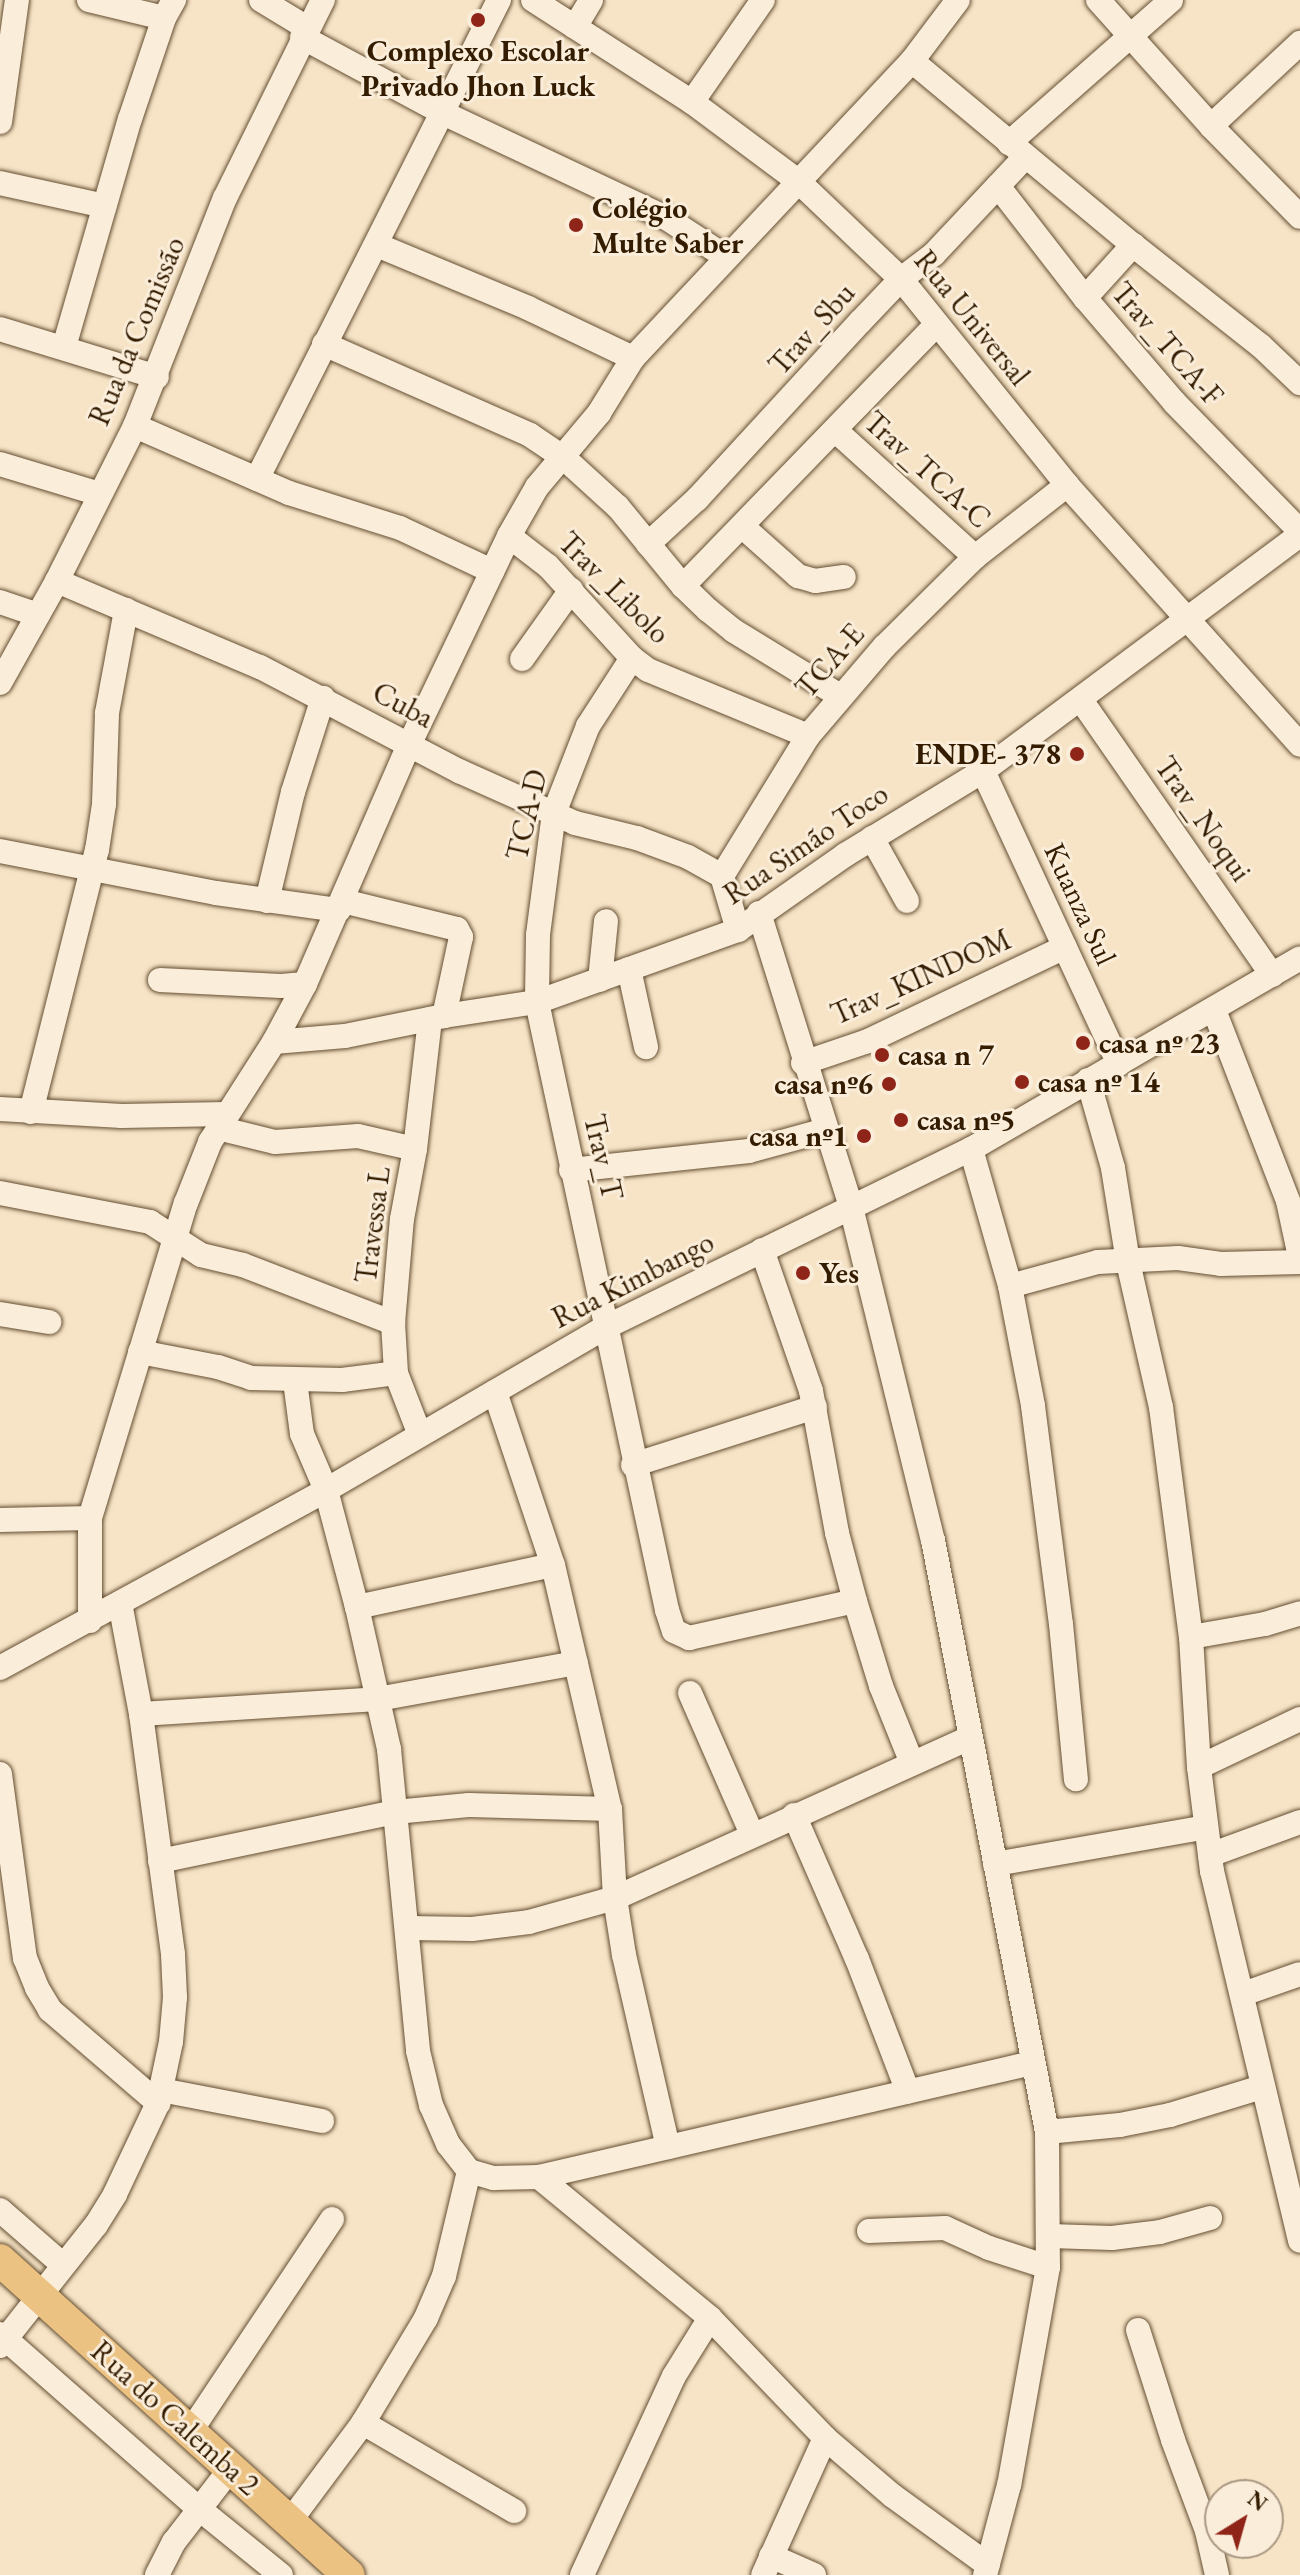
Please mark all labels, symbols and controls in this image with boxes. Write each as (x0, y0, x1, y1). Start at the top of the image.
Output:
marker: Complexo Escolar Privado Jhon Luck (469, 11, 487, 29)
place label: Complexo Escolar Privado Jhon Luck (361, 33, 595, 104)
place label: Colégio Multe Saber (592, 190, 743, 260)
marker: Colégio Multe Saber (567, 216, 585, 234)
street label: Rua da Comissão (81, 231, 193, 431)
street label: Rua Universal (907, 243, 1037, 393)
street label: Trav_Sbu (761, 275, 863, 383)
street label: Trav_TCA-F (1104, 275, 1230, 413)
street label: Trav_TCA-C (856, 404, 998, 536)
street label: Trav_Libolo (551, 525, 677, 651)
street label: TCA-E (788, 616, 872, 706)
street label: Cuba (366, 674, 440, 736)
place label: ENDE- 378 (915, 736, 1061, 772)
marker: ENDE- 378 (1068, 745, 1086, 763)
street label: Trav_Noqui (1147, 750, 1259, 888)
street label: TCA-D (499, 766, 555, 864)
street label: Rua Simão Toco (717, 776, 895, 912)
street label: Kuanza Sul (1036, 837, 1124, 971)
street label: Trav_KINDOM (825, 921, 1017, 1033)
place label: casa nº 23 (1099, 1025, 1221, 1061)
marker: casa nº 23 (1074, 1034, 1092, 1052)
place label: casa n 7 (898, 1037, 994, 1073)
marker: casa n 7 (873, 1046, 891, 1064)
place label: casa nº 14 (1038, 1064, 1160, 1100)
place label: casa nº6 (774, 1066, 873, 1102)
marker: casa nº 14 (1013, 1073, 1031, 1091)
marker: casa nº6 (880, 1075, 898, 1093)
place label: casa nº5 (917, 1102, 1016, 1138)
street label: Trav_T (576, 1111, 630, 1203)
marker: casa nº5 (892, 1111, 910, 1129)
place label: casa nº1 (749, 1118, 848, 1154)
marker: casa nº1 (855, 1127, 873, 1145)
street label: Travessa L (348, 1165, 398, 1285)
street label: Rua Kimbango (546, 1224, 720, 1336)
place label: Yes (819, 1255, 859, 1291)
marker: Yes (794, 1264, 812, 1282)
street label: Rua do Calemba 2 (83, 2333, 267, 2503)
north arrow (1204, 2479, 1284, 2559)
text: N (1242, 2484, 1273, 2518)

